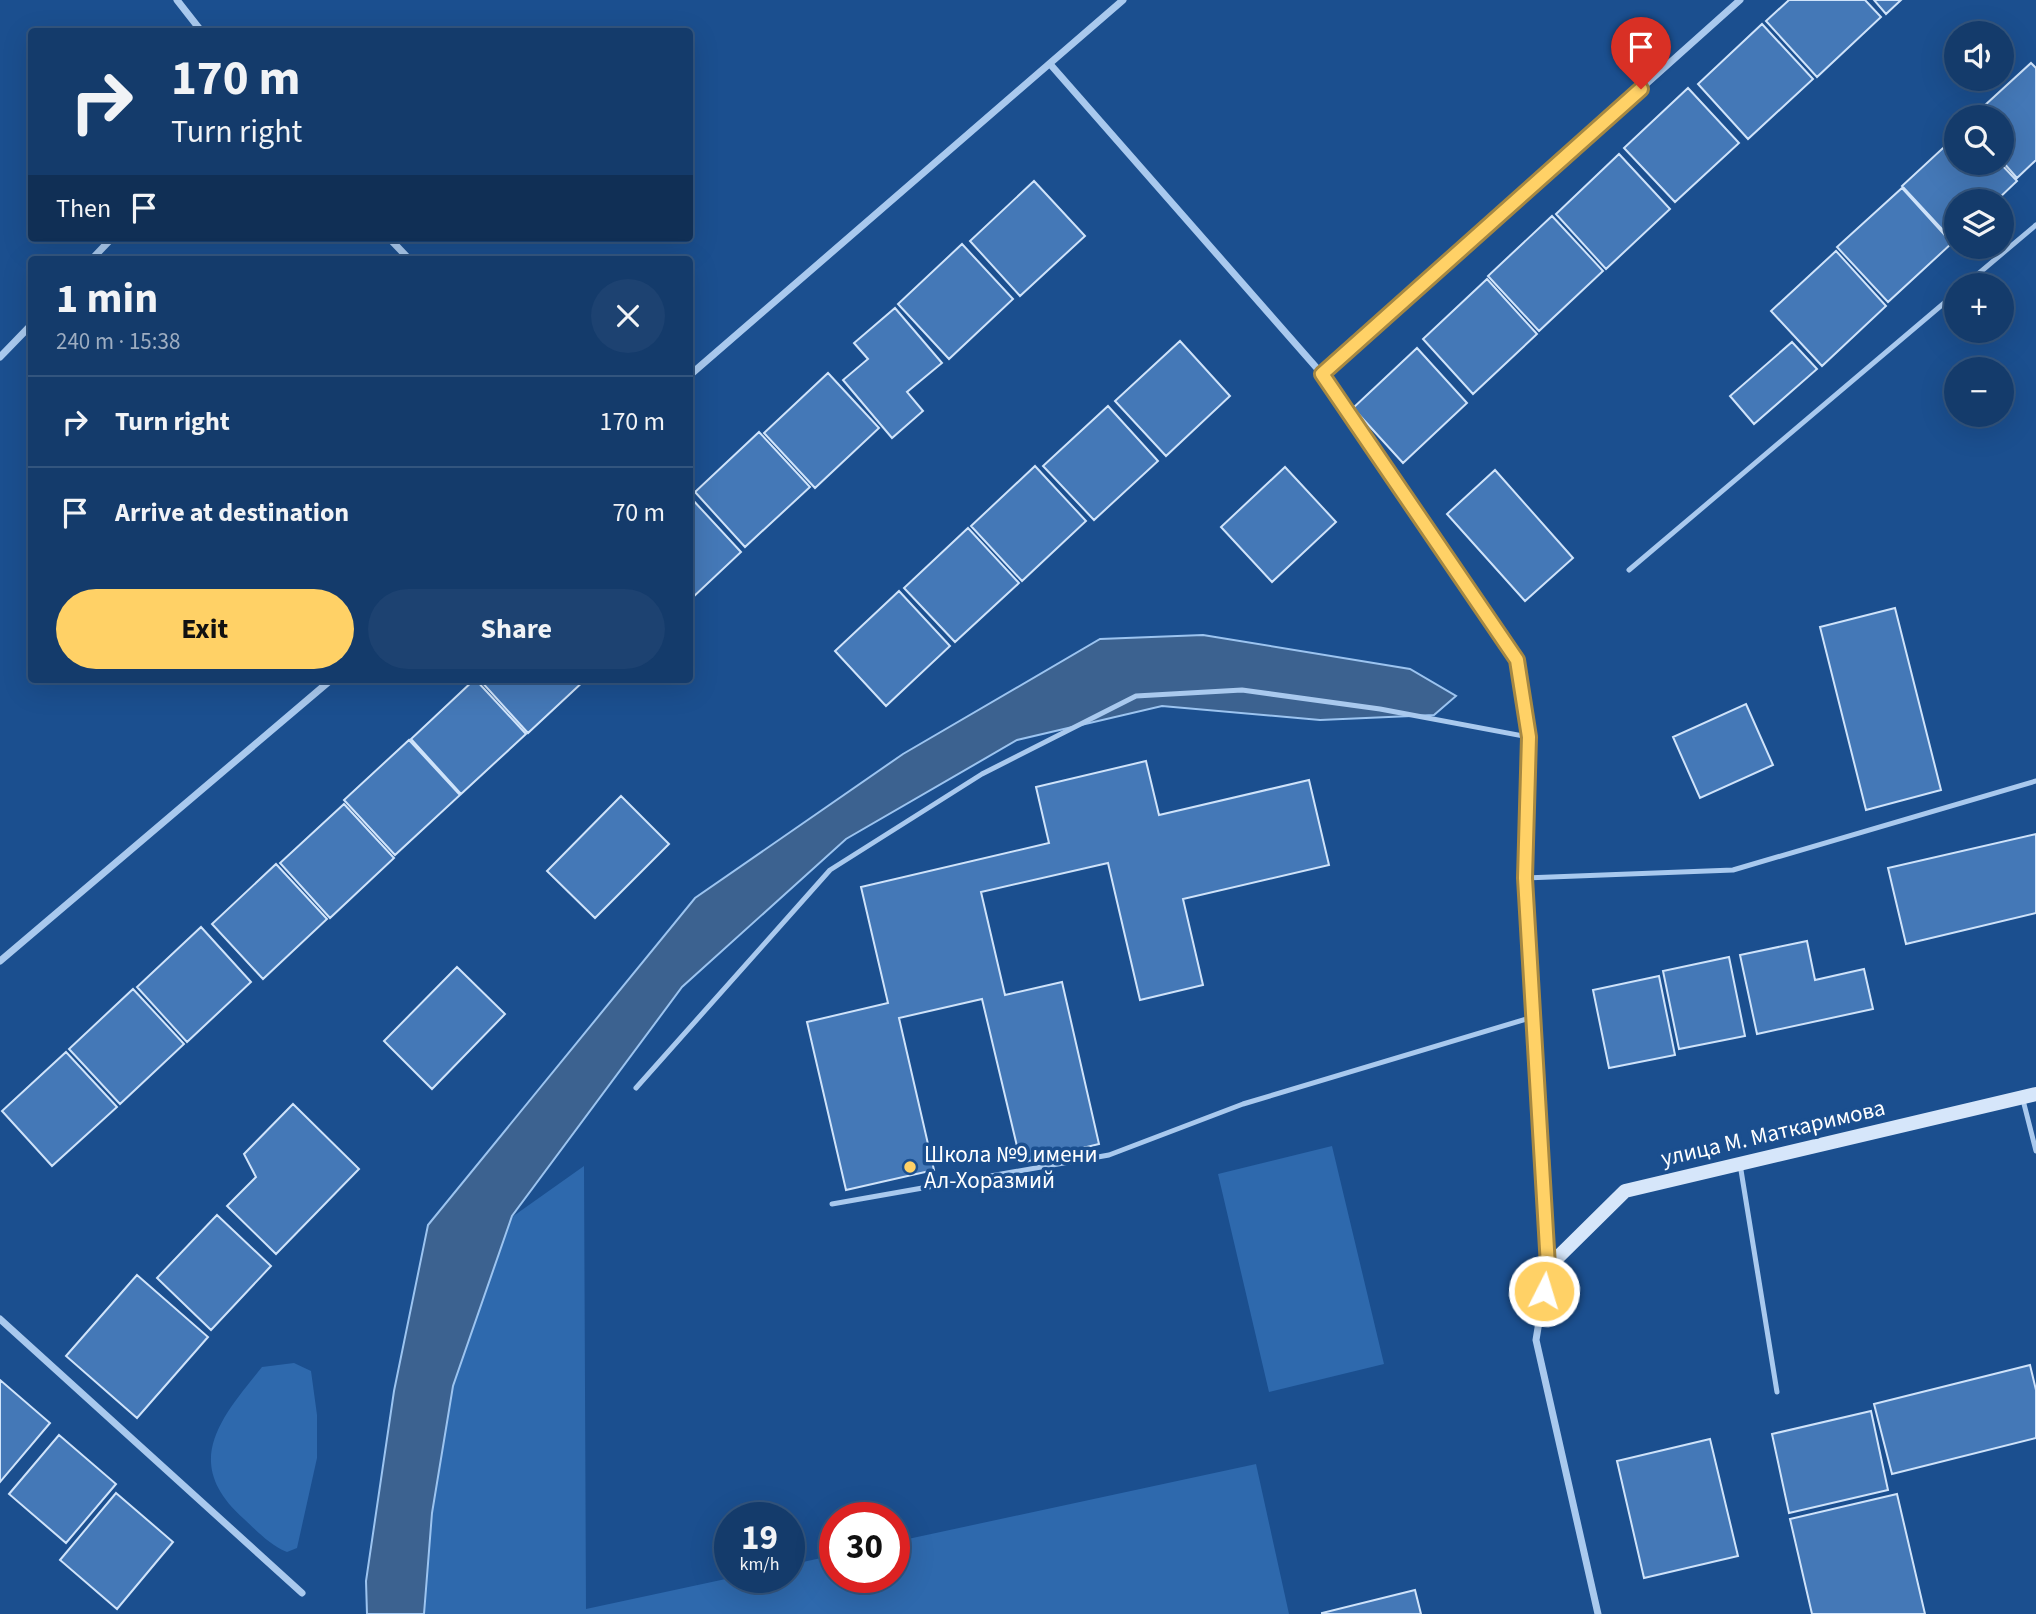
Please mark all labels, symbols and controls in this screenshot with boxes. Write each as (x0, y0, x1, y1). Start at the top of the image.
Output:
pin (1611, 17, 1671, 89)
map controls (1944, 21, 2014, 427)
button: sound (1944, 21, 2014, 91)
icon: arrive (1622, 28, 1660, 66)
text: 170 m (171, 44, 300, 114)
icon: right (56, 56, 147, 147)
button: search (1944, 105, 2014, 175)
text: Turn right (171, 109, 302, 155)
icon: arrive (125, 189, 163, 227)
button: layers (1944, 189, 2014, 259)
text: Then (56, 190, 111, 227)
text: 1 min (56, 269, 158, 329)
button: + (1944, 273, 2014, 343)
button: close (591, 279, 665, 353)
text: 240 m · 15:38 (56, 325, 180, 358)
button: − (1944, 357, 2014, 427)
icon: right (56, 403, 94, 441)
text: Turn right (115, 403, 230, 440)
text: 170 m (599, 403, 665, 440)
icon: arrive (56, 494, 94, 532)
text: Arrive at destination (115, 494, 349, 531)
text: 70 m (612, 494, 665, 531)
button: Exit (56, 589, 354, 669)
button: Share (368, 589, 665, 669)
street label: улица М. Маткаримова (1658, 1091, 1888, 1175)
place label: Школа №9 имени Ал-Хоразмий (924, 1138, 1097, 1197)
marker: Школа №9 имени Ал-Хоразмий (902, 1159, 918, 1175)
position arrow (1507, 1254, 1581, 1328)
speed limit sign: 30 (819, 1502, 910, 1593)
text: 19 (741, 1513, 778, 1563)
text: km/h (740, 1552, 779, 1577)

